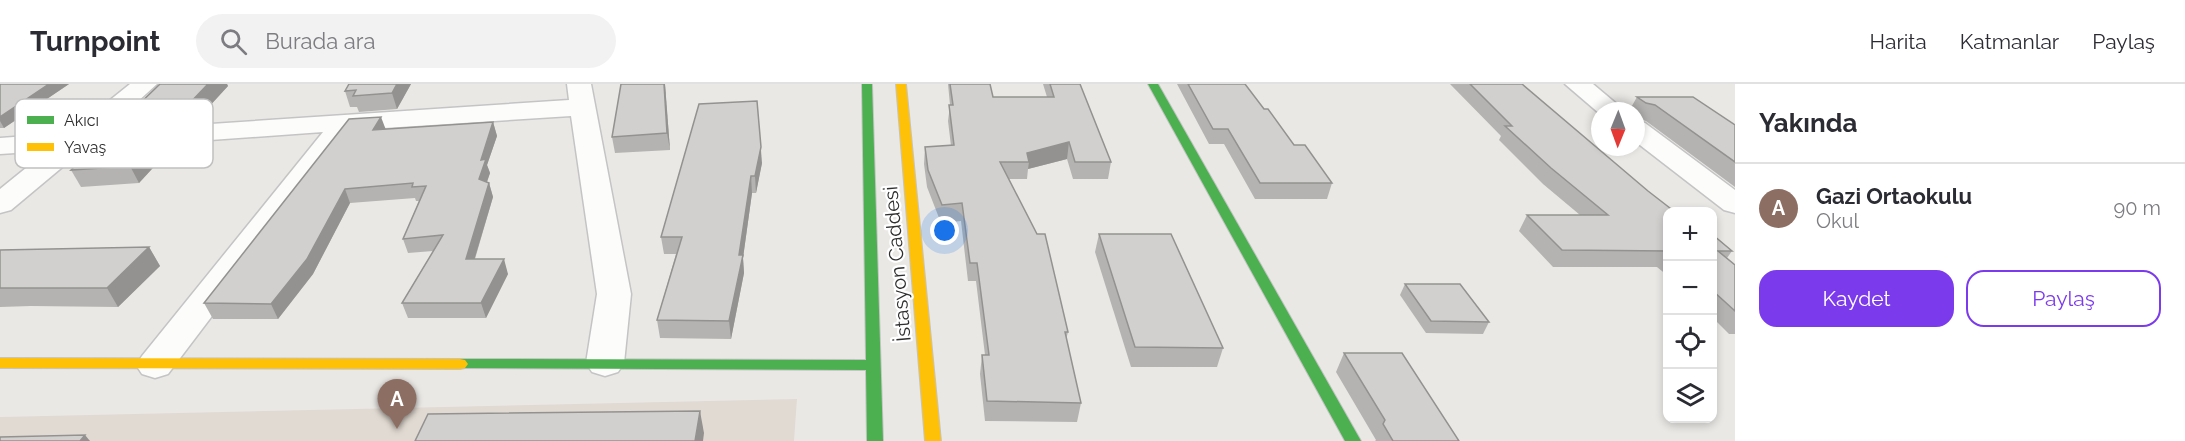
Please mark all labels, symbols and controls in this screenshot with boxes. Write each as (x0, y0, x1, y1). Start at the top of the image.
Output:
search box (196, 14, 616, 68)
text: Turnpoint (30, 25, 160, 58)
icon: search (217, 25, 250, 58)
text: Burada ara (265, 28, 376, 54)
text: Harita (1870, 29, 1927, 54)
text: Katmanlar (1960, 29, 2059, 54)
text: Paylaş (2092, 29, 2155, 54)
legend (15, 99, 213, 168)
north arrow (1591, 102, 1645, 156)
text: Yakında (1759, 108, 1857, 138)
text: Akıcı (64, 111, 99, 130)
text: Yavaş (64, 138, 106, 157)
text: Gazi Ortaokulu (1816, 183, 1972, 209)
street label: İstasyon Caddesi (877, 185, 916, 343)
text: A (1772, 196, 1785, 220)
text: 90 m (2114, 196, 2161, 220)
map controls (1663, 207, 1717, 423)
button: + (1663, 207, 1717, 261)
text: Okul (1816, 209, 1859, 233)
your location (930, 216, 959, 245)
button: − (1663, 261, 1717, 315)
button: Kaydet (1759, 270, 1954, 327)
button: Paylaş (1966, 270, 2161, 327)
button: locate (1663, 315, 1717, 369)
button: layers (1663, 369, 1717, 423)
pin: A (378, 380, 416, 429)

